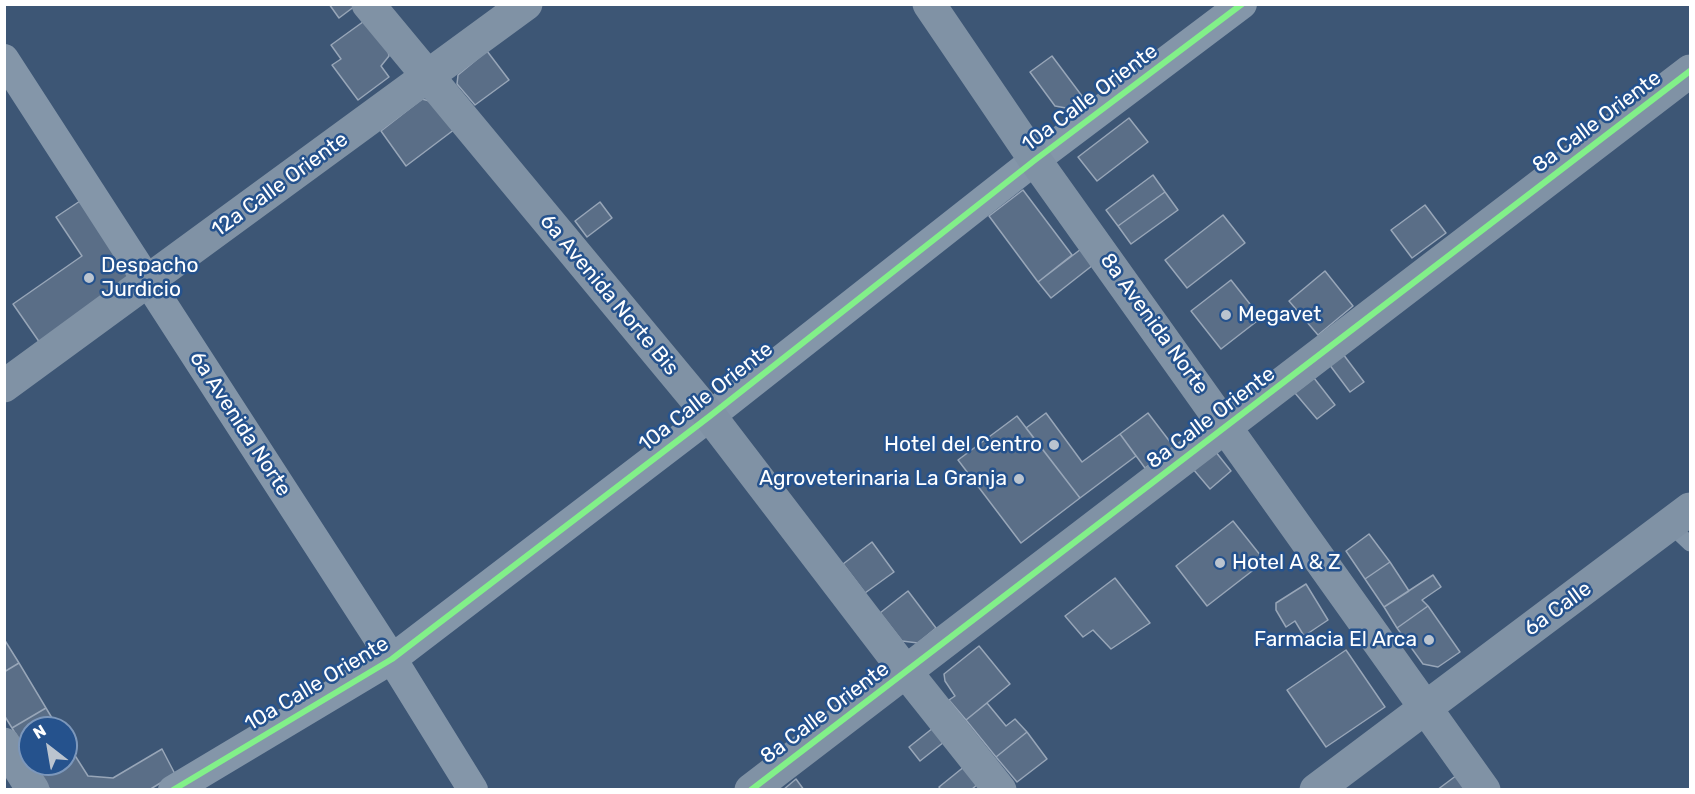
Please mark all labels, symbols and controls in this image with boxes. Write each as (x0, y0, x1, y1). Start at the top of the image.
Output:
street label: 10a Calle Oriente (1017, 39, 1163, 157)
street label: 8a Calle Oriente (1528, 65, 1666, 179)
street label: 12a Calle Oriente (207, 127, 353, 243)
street label: 6a Avenida Norte Bis (534, 209, 684, 381)
street label: 8a Avenida Norte (1094, 249, 1214, 399)
place label: Despacho Jurdicio (101, 253, 198, 303)
marker: Despacho Jurdicio (82, 271, 96, 285)
place label: Megavet (1238, 302, 1321, 328)
marker: Megavet (1219, 308, 1233, 322)
street label: 10a Calle Oriente (634, 337, 778, 457)
street label: 6a Avenida Norte (184, 347, 296, 501)
street label: 8a Calle Oriente (1142, 361, 1280, 475)
place label: Hotel del Centro (884, 432, 1042, 458)
marker: Hotel del Centro (1047, 438, 1061, 452)
place label: Agroveterinaria La Granja (759, 466, 1007, 492)
marker: Agroveterinaria La Granja (1012, 472, 1026, 486)
place label: Hotel A & Z (1232, 550, 1341, 576)
marker: Hotel A & Z (1213, 556, 1227, 570)
street label: 6a Calle (1519, 576, 1597, 642)
place label: Farmacia El Arca (1254, 627, 1417, 653)
street label: 10a Calle Oriente (241, 631, 393, 737)
marker: Farmacia El Arca (1422, 633, 1436, 647)
street label: 8a Calle Oriente (756, 656, 894, 770)
north arrow (18, 716, 78, 776)
text: N (30, 721, 49, 743)

